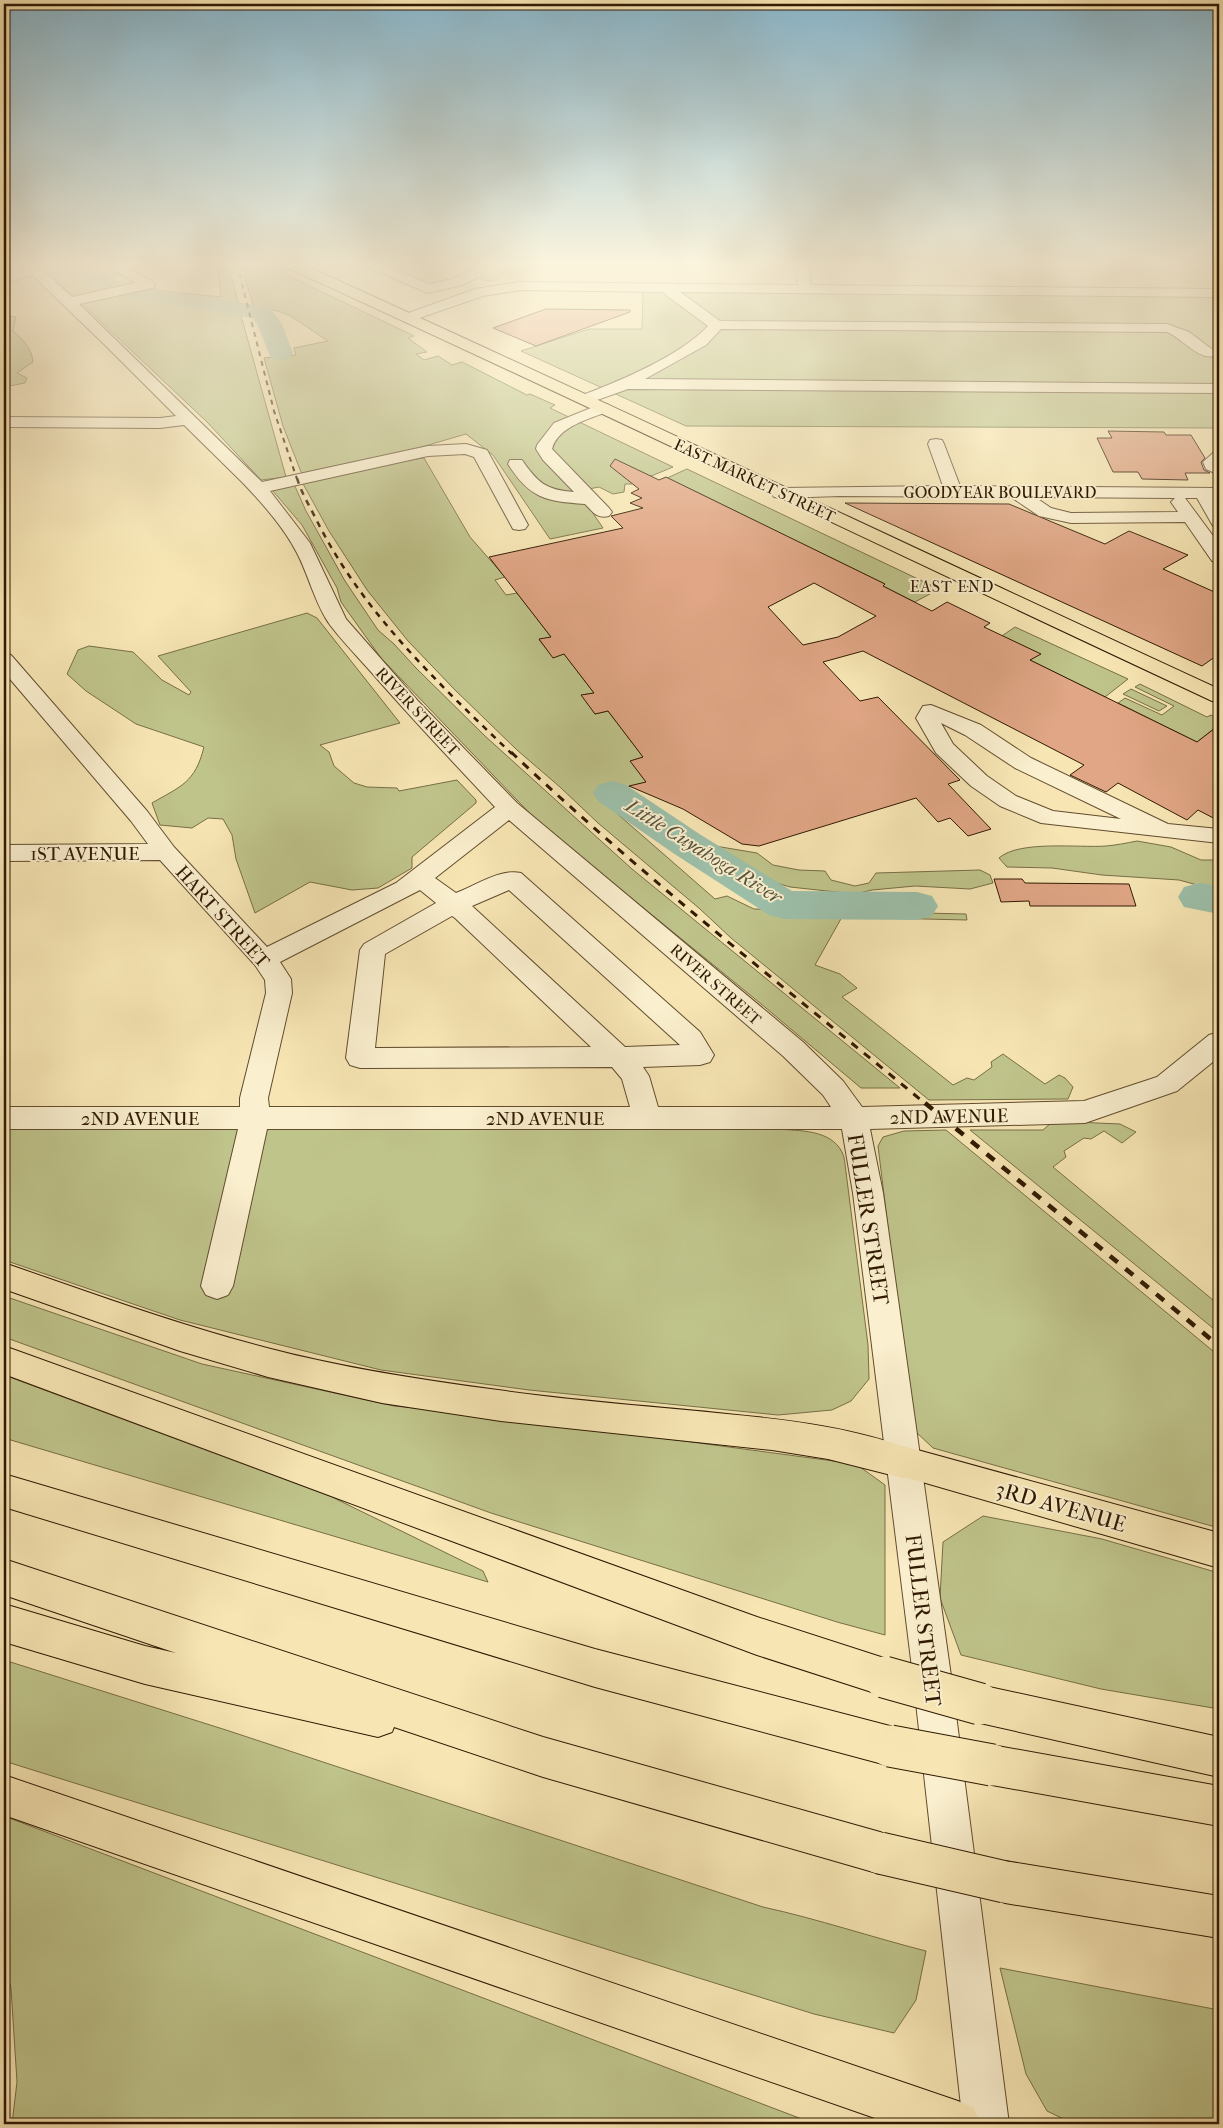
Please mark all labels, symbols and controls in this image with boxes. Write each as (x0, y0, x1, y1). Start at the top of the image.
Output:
street label: EAST MARKET STREET (671, 435, 839, 526)
street label: GOODYEAR BOULEVARD (904, 483, 1096, 502)
district label: EAST END (910, 577, 994, 596)
street label: RIVER STREET (372, 663, 464, 760)
water label: Little Cuyahoga River (620, 793, 788, 910)
street label: 1ST AVENUE (30, 843, 140, 865)
street label: HART STREET (171, 861, 274, 972)
street label: RIVER STREET (666, 940, 765, 1029)
street label: 2ND AVENUE (889, 1105, 1009, 1129)
street label: 2ND AVENUE (81, 1108, 200, 1130)
street label: 2ND AVENUE (486, 1108, 605, 1130)
street label: FULLER STREET (842, 1132, 895, 1308)
street label: 3RD AVENUE (993, 1476, 1129, 1538)
street label: FULLER STREET (900, 1533, 947, 1709)

